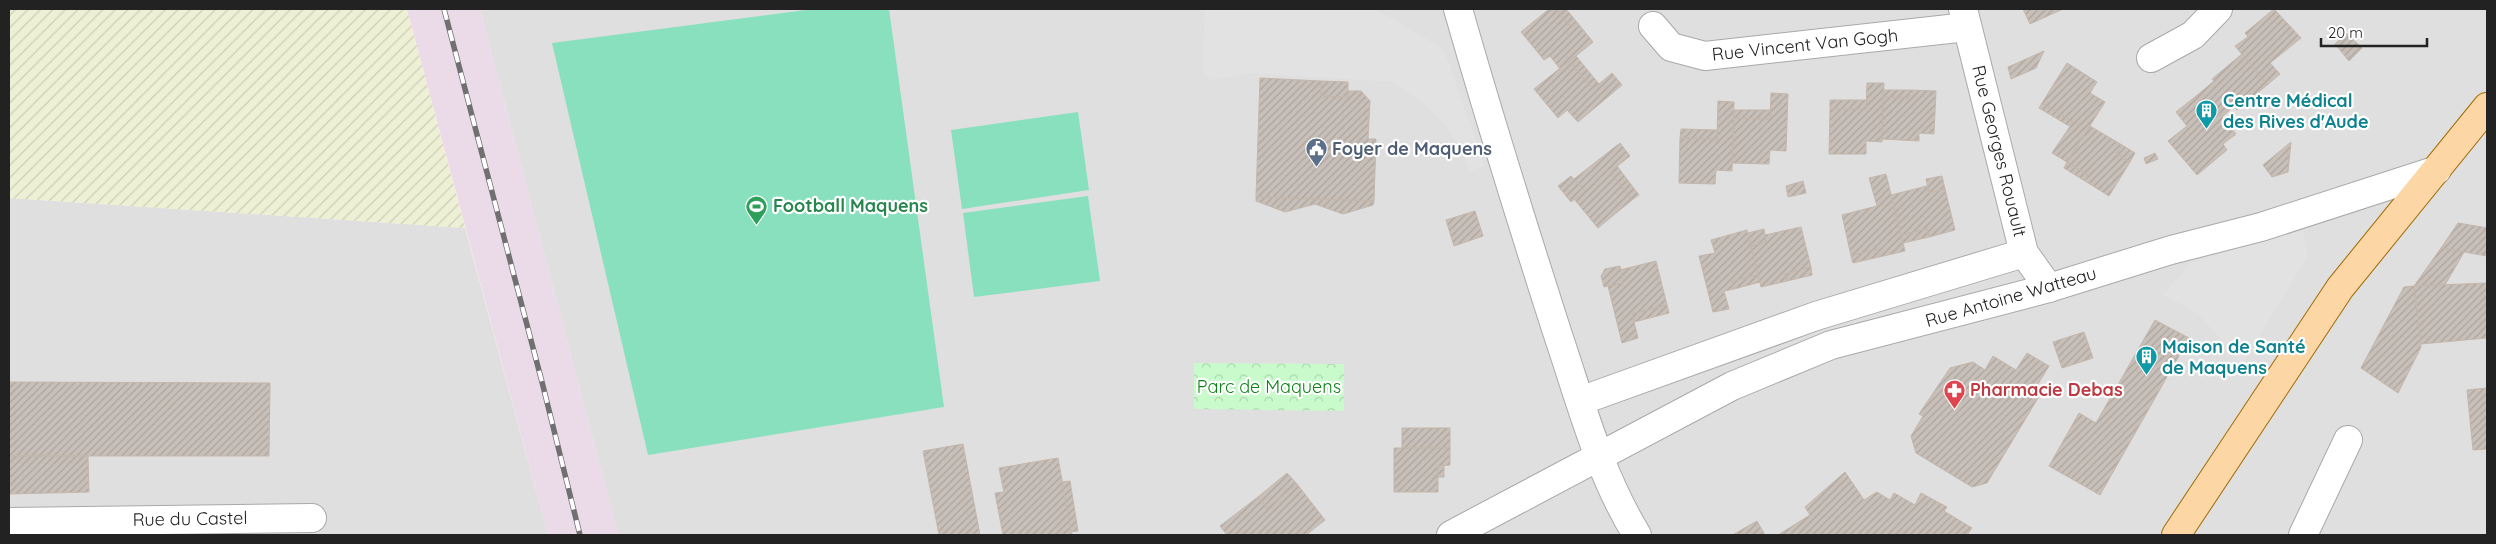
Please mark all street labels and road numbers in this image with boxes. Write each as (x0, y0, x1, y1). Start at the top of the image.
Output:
street label: Rue Vincent Van Gogh (1711, 23, 1899, 66)
street label: Rue Georges Rouault (1967, 63, 2032, 239)
street label: Rue Antoine Watteau (1923, 261, 2099, 332)
street label: Rue du Castel (132, 506, 248, 531)

